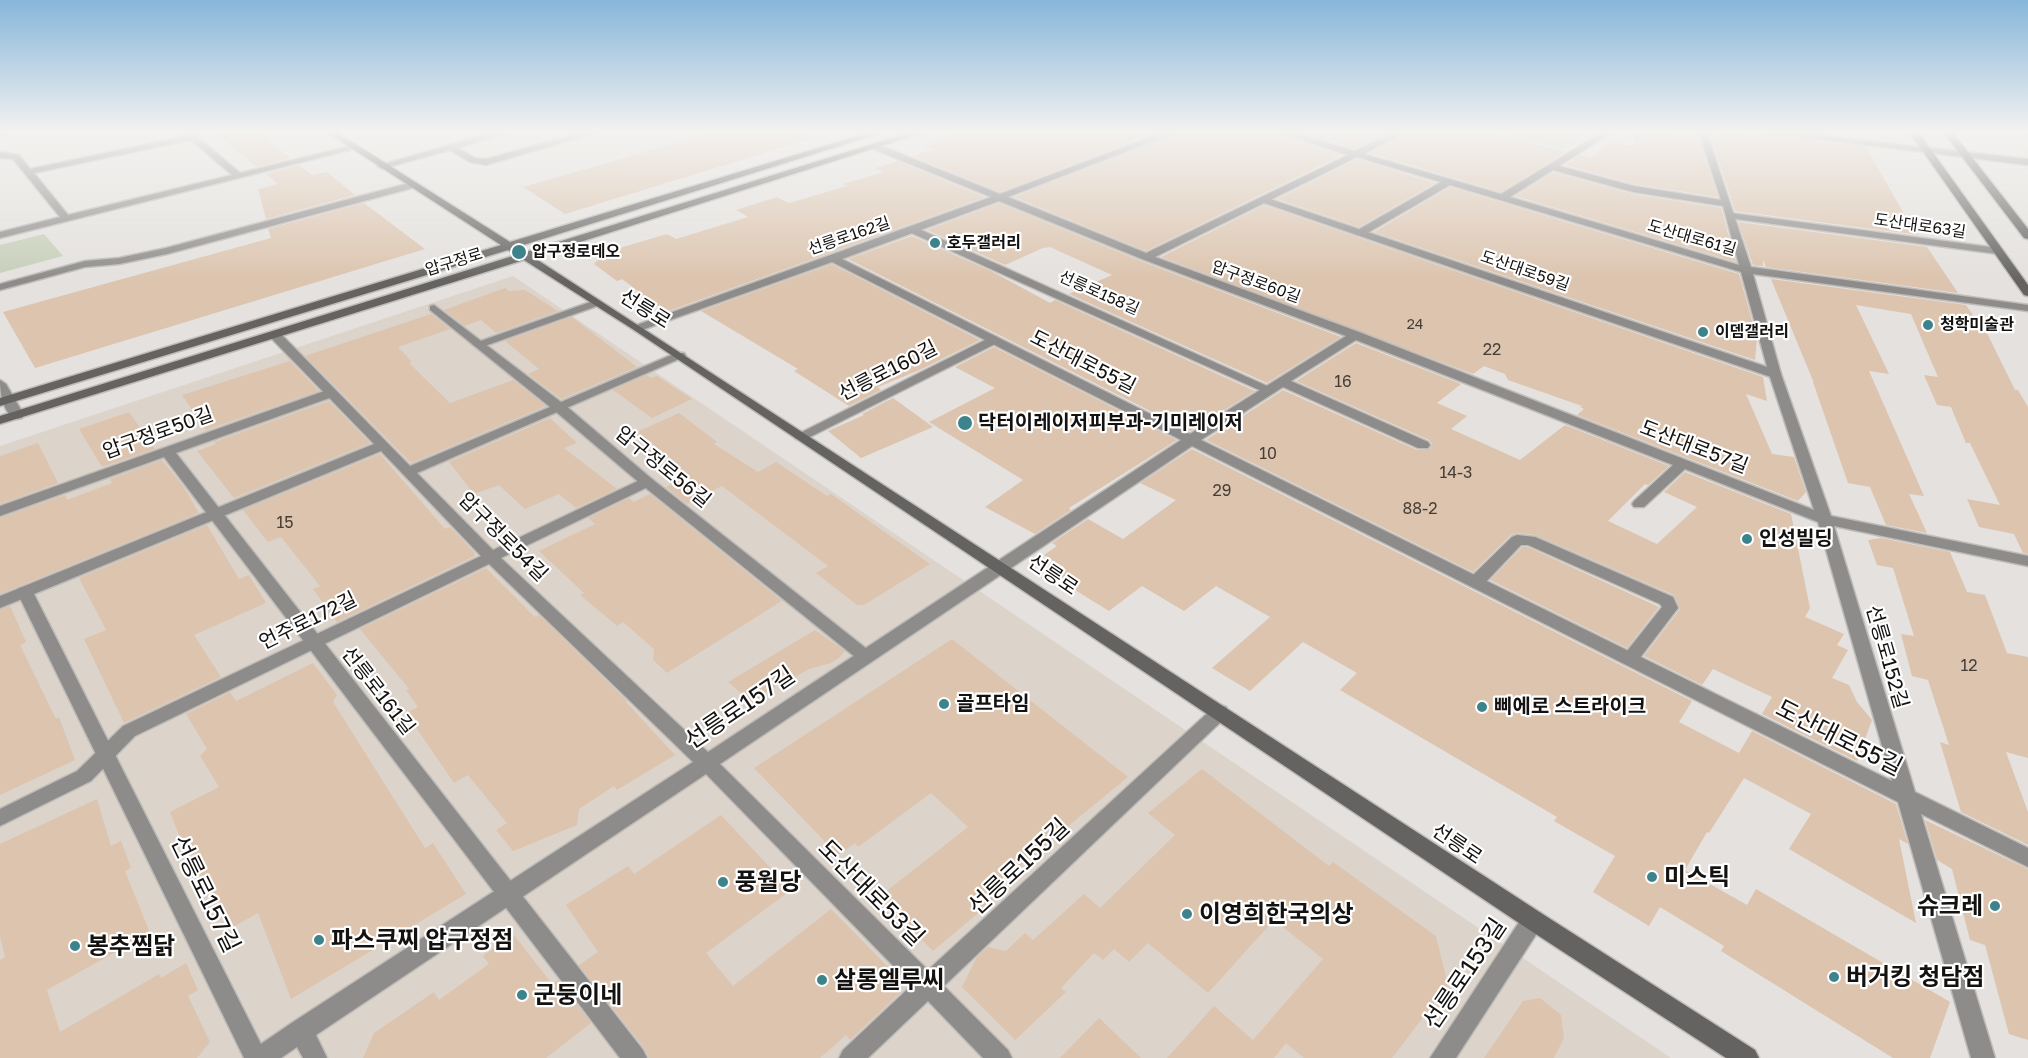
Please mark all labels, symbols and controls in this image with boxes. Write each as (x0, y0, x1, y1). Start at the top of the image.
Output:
street label: 도산대로63길 (1873, 210, 1967, 242)
street label: 선릉로162길 (805, 213, 893, 259)
street label: 도산대로61길 (1646, 216, 1738, 260)
place label: 호두갤러리 (947, 233, 1021, 253)
marker: 호두갤러리 (928, 236, 942, 250)
place label: 압구정로데오 (532, 242, 620, 262)
marker: 압구정로데오 (510, 243, 528, 261)
street label: 압구정로 (423, 244, 485, 280)
street label: 도산대로59길 (1478, 247, 1572, 295)
street label: 압구정로60길 (1209, 257, 1303, 307)
street label: 선릉로158길 (1056, 267, 1142, 319)
street label: 선릉로 (615, 284, 675, 334)
place label: 청학미술관 (1940, 315, 2014, 335)
house number: 24 (1407, 317, 1423, 333)
marker: 청학미술관 (1921, 318, 1935, 332)
place label: 이뎀갤러리 (1715, 322, 1789, 342)
street label: 도산대로55길 (1026, 325, 1140, 399)
marker: 이뎀갤러리 (1696, 325, 1710, 339)
street label: 선릉로160길 (835, 336, 941, 406)
house number: 22 (1483, 340, 1501, 360)
house number: 16 (1334, 372, 1352, 392)
street label: 압구정로50길 (99, 402, 217, 464)
place label: 닥터이레이저피부과-기미레이저 (978, 411, 1243, 435)
marker: 닥터이레이저피부과-기미레이저 (956, 414, 974, 432)
street label: 도산대로57길 (1636, 415, 1752, 479)
street label: 압구정로56길 (610, 421, 716, 513)
house number: 10 (1259, 444, 1277, 464)
house number: 14-3 (1440, 463, 1472, 483)
house number: 29 (1213, 481, 1231, 501)
street label: 압구정로54길 (454, 488, 552, 586)
house number: 88-2 (1403, 499, 1437, 519)
house number: 15 (276, 513, 294, 533)
place label: 인성빌딩 (1759, 527, 1833, 551)
marker: 인성빌딩 (1740, 532, 1754, 546)
street label: 선릉로 (1023, 550, 1083, 600)
street label: 언주로172길 (255, 587, 361, 655)
street label: 선릉로152길 (1861, 603, 1913, 711)
street label: 선릉로161길 (336, 642, 420, 740)
house number: 12 (1960, 656, 1978, 676)
street label: 선릉로157길 (679, 661, 801, 755)
place label: 골프타임 (956, 692, 1030, 716)
street label: 도산대로55길 (1771, 694, 1907, 782)
place label: 삐에로 스트라이크 (1494, 695, 1646, 719)
marker: 골프타임 (937, 697, 951, 711)
marker: 삐에로 스트라이크 (1475, 700, 1489, 714)
street label: 선릉로155길 (962, 813, 1076, 921)
street label: 선릉로 (1427, 819, 1487, 869)
street label: 선릉로157길 (164, 831, 246, 957)
street label: 도산대로53길 (812, 834, 930, 952)
place label: 미스틱 (1664, 863, 1730, 891)
place label: 풍월당 (735, 868, 801, 896)
marker: 미스틱 (1645, 870, 1659, 884)
marker: 풍월당 (716, 875, 730, 889)
place label: 슈크레 (1917, 892, 1983, 920)
marker: 슈크레 (1988, 899, 2002, 913)
place label: 이영희한국의상 (1199, 900, 1354, 928)
marker: 이영희한국의상 (1180, 907, 1194, 921)
street label: 선릉로153길 (1417, 913, 1513, 1035)
place label: 파스쿠찌 압구정점 (331, 926, 514, 954)
place label: 봉추찜닭 (87, 932, 175, 960)
marker: 파스쿠찌 압구정점 (312, 933, 326, 947)
marker: 봉추찜닭 (68, 939, 82, 953)
place label: 버거킹 청담점 (1846, 963, 1984, 991)
place label: 살롱엘루씨 (834, 966, 944, 994)
marker: 버거킹 청담점 (1827, 970, 1841, 984)
marker: 살롱엘루씨 (815, 973, 829, 987)
place label: 군둥이네 (534, 981, 622, 1009)
marker: 군둥이네 (515, 988, 529, 1002)

